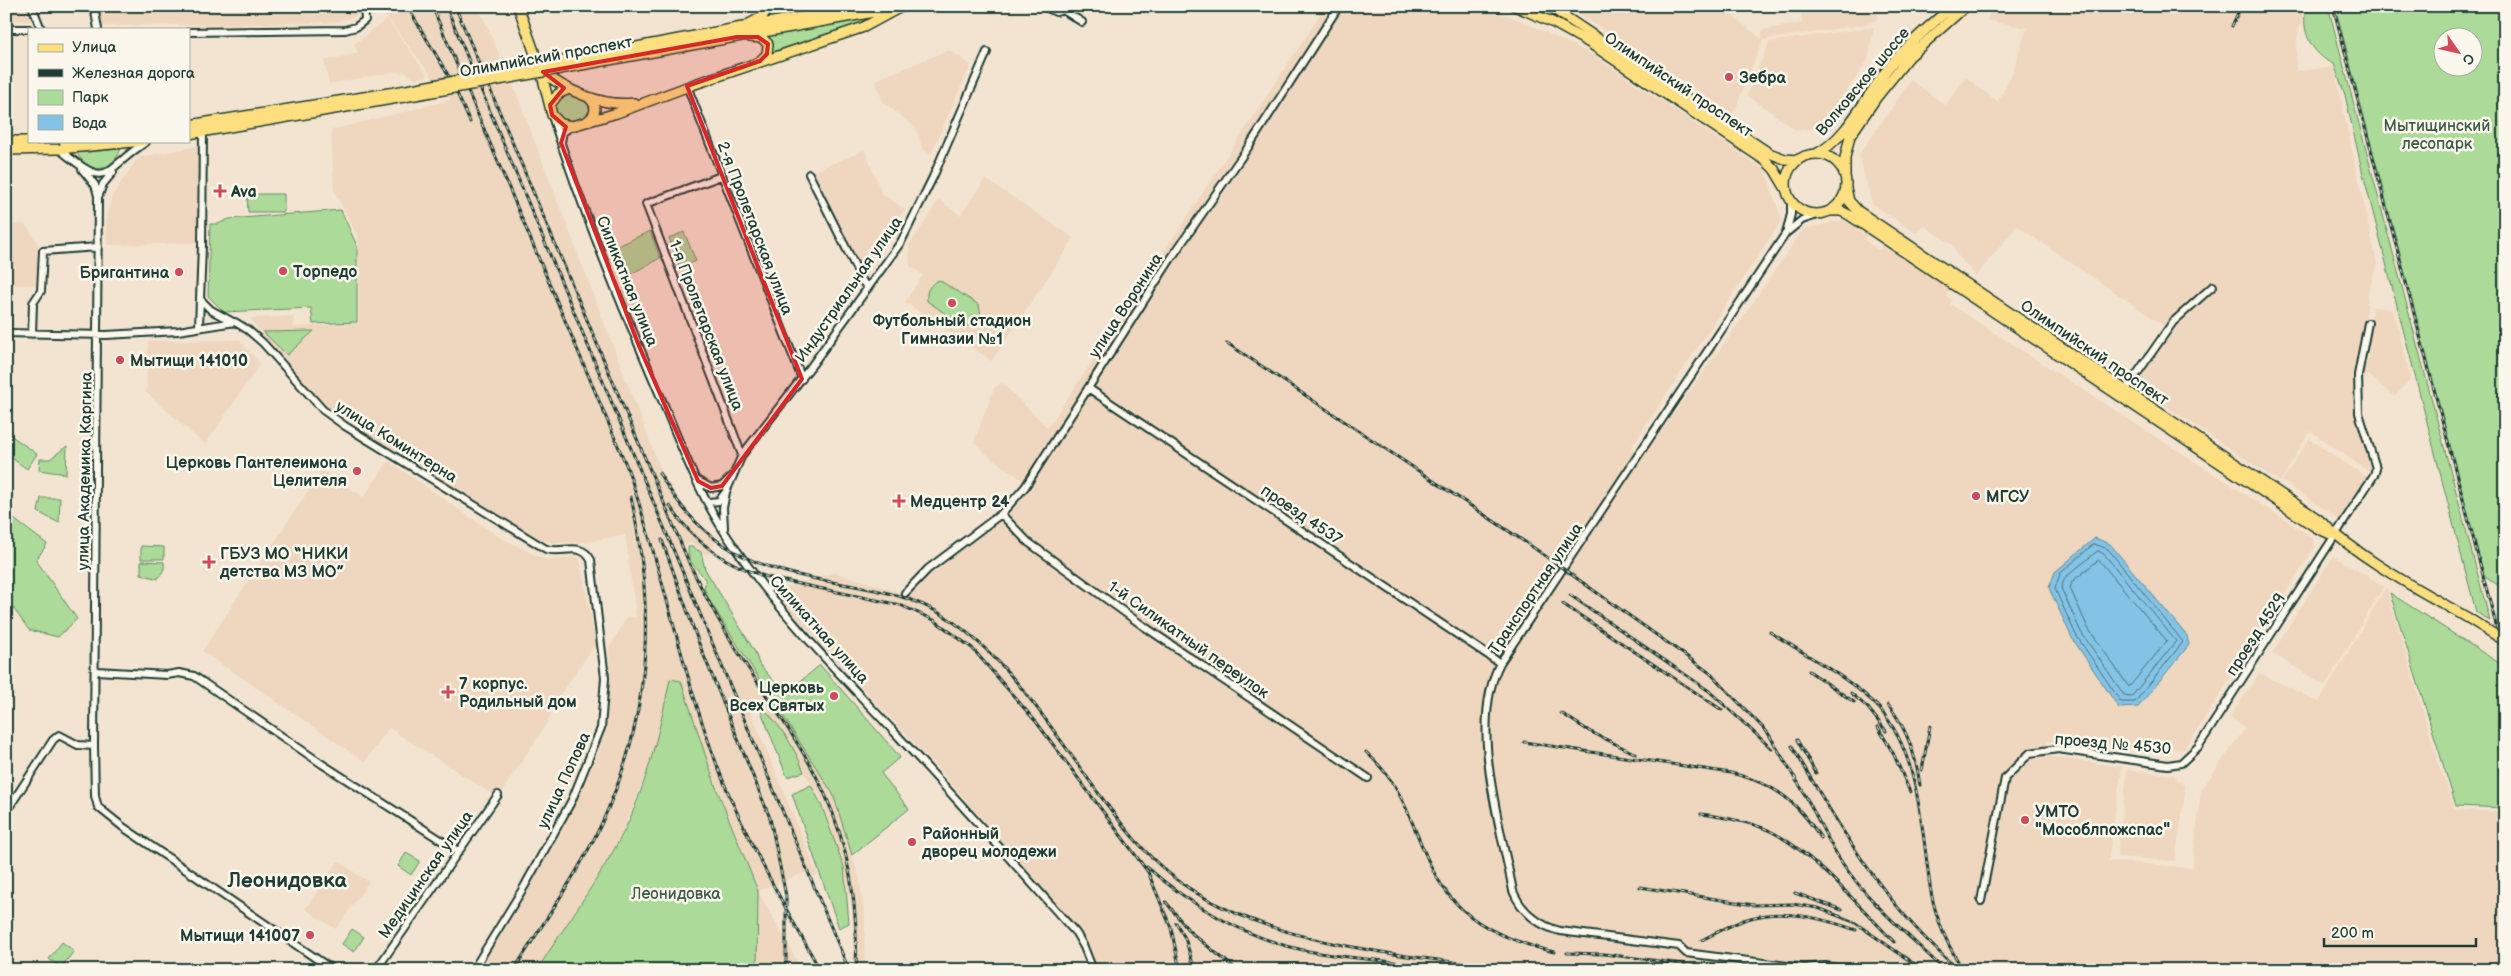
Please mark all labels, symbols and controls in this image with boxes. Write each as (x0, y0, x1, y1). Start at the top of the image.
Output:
street label: Волковское шоссе (1812, 24, 1914, 140)
legend (28, 28, 190, 142)
street label: Олимпийский проспект (1600, 28, 1756, 142)
north arrow (2434, 28, 2484, 78)
street label: Олимпийский проспект (459, 33, 635, 82)
text: Улица (72, 38, 117, 57)
text: С (2458, 50, 2478, 68)
text: Железная дорога (72, 64, 195, 83)
place label: Зебра (1739, 69, 1787, 88)
marker: Зебра (1723, 71, 1735, 83)
text: Парк (72, 88, 109, 107)
text: Вода (72, 114, 107, 133)
park label: Мытищинский лесопарк (2384, 117, 2490, 154)
street label: 2-я Пролетарская улица (713, 139, 797, 318)
place label: Ava (230, 183, 257, 202)
marker: Ava (213, 184, 227, 198)
street label: Индустриальная улица (792, 213, 907, 366)
street label: Силикатная улица (592, 214, 662, 350)
street label: 1-я Пролетарская улица (664, 238, 747, 414)
street label: улица Воронина (1085, 249, 1167, 362)
place label: Торпедо (293, 263, 357, 282)
place label: Бригантина (79, 264, 170, 283)
marker: Торпедо (277, 265, 289, 277)
marker: Бригантина (173, 266, 185, 278)
street label: Олимпийский проспект (2016, 296, 2172, 410)
marker: Футбольный стадион Гимназии №1 (946, 297, 958, 309)
place label: Футбольный стадион Гимназии №1 (873, 312, 1031, 349)
place label: Мытищи 141010 (130, 352, 248, 371)
marker: Мытищи 141010 (114, 354, 126, 366)
street label: улица Академика Каргина (74, 371, 97, 570)
street label: улица Коминтерна (332, 397, 461, 488)
place label: Церковь Пантелеимона Целителя (166, 454, 348, 491)
marker: Церковь Пантелеимона Целителя (351, 465, 363, 477)
street label: проезд 4537 (1257, 481, 1346, 549)
place label: МГСУ (1986, 488, 2029, 507)
marker: МГСУ (1970, 490, 1982, 502)
place label: Медцентр 24 (910, 493, 1010, 512)
marker: Медцентр 24 (892, 494, 906, 508)
street label: Транспортная улица (1485, 519, 1588, 658)
place label: ГБУЗ МО “НИКИ детства МЗ МО” (219, 545, 348, 582)
marker: ГБУЗ МО “НИКИ детства МЗ МО” (202, 555, 216, 569)
street label: Силикатная улица (765, 572, 873, 688)
street label: 1-й Силикатный переулок (1104, 577, 1273, 703)
street label: проезд 4529 (2222, 590, 2290, 680)
place label: 7 корпус. Родильный дом (459, 675, 577, 712)
place label: Церковь Всех Святых (729, 679, 825, 716)
marker: 7 корпус. Родильный дом (441, 685, 455, 699)
marker: Церковь Всех Святых (828, 690, 840, 702)
street label: улица Попова (534, 729, 595, 832)
street label: проезд № 4530 (2054, 730, 2172, 759)
place label: УМТО "Мособлпожспас" (2035, 803, 2170, 840)
street label: Медицинская улица (375, 807, 478, 942)
marker: УМТО "Мособлпожспас" (2019, 814, 2031, 826)
place label: Районный дворец молодежи (921, 825, 1057, 862)
marker: Районный дворец молодежи (906, 836, 918, 848)
district label: Леонидовка (226, 868, 347, 893)
park label: Леонидовка (630, 885, 721, 904)
scale bar (2324, 916, 2476, 948)
text: 200 m (2331, 924, 2374, 943)
place label: Мытищи 141007 (180, 927, 300, 946)
marker: Мытищи 141007 (304, 929, 316, 941)

